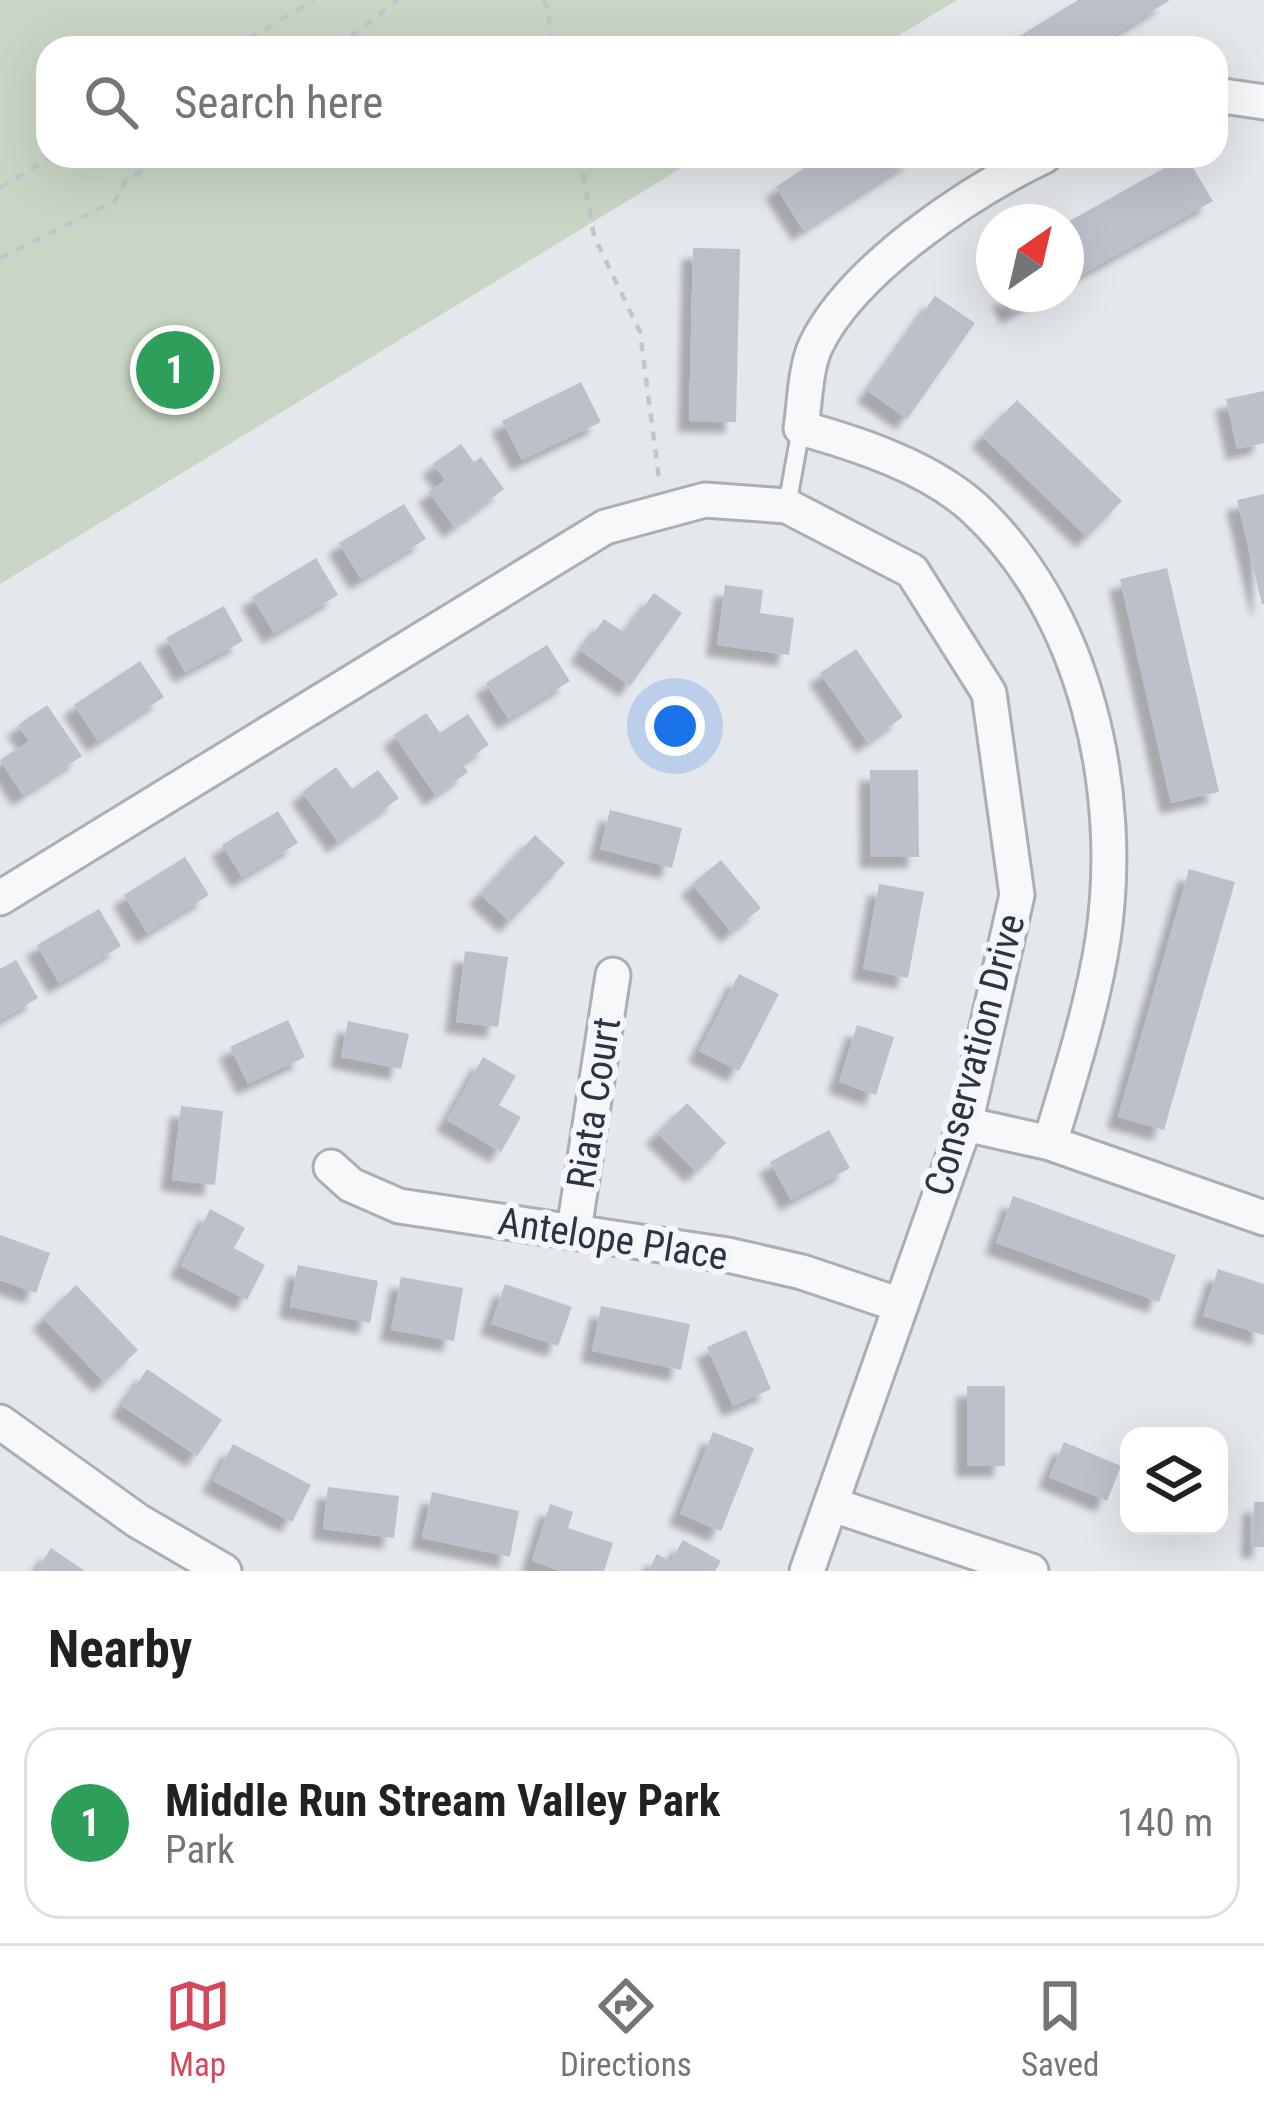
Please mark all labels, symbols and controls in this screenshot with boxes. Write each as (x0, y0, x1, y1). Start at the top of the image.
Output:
search box (36, 36, 1228, 168)
icon: search (78, 69, 144, 135)
text: Search here (174, 76, 383, 129)
north arrow (976, 204, 1084, 312)
pin: 1 (136, 325, 214, 415)
your location (645, 696, 705, 756)
street label: Conservation Drive (915, 909, 1035, 1201)
street label: Riata Court (558, 1014, 630, 1192)
street label: Antelope Place (495, 1198, 731, 1280)
map controls (1120, 1427, 1228, 1535)
button: layers (1120, 1427, 1228, 1535)
text: Nearby (48, 1620, 192, 1679)
text: Middle Run Stream Valley Park (165, 1774, 720, 1827)
text: 1 (80, 1800, 100, 1846)
text: 140 m (1117, 1800, 1213, 1846)
text: Park (165, 1827, 235, 1873)
tab: Map (165, 1973, 231, 2084)
tab: Directions (560, 1973, 692, 2084)
tab: Saved (1021, 1973, 1099, 2084)

